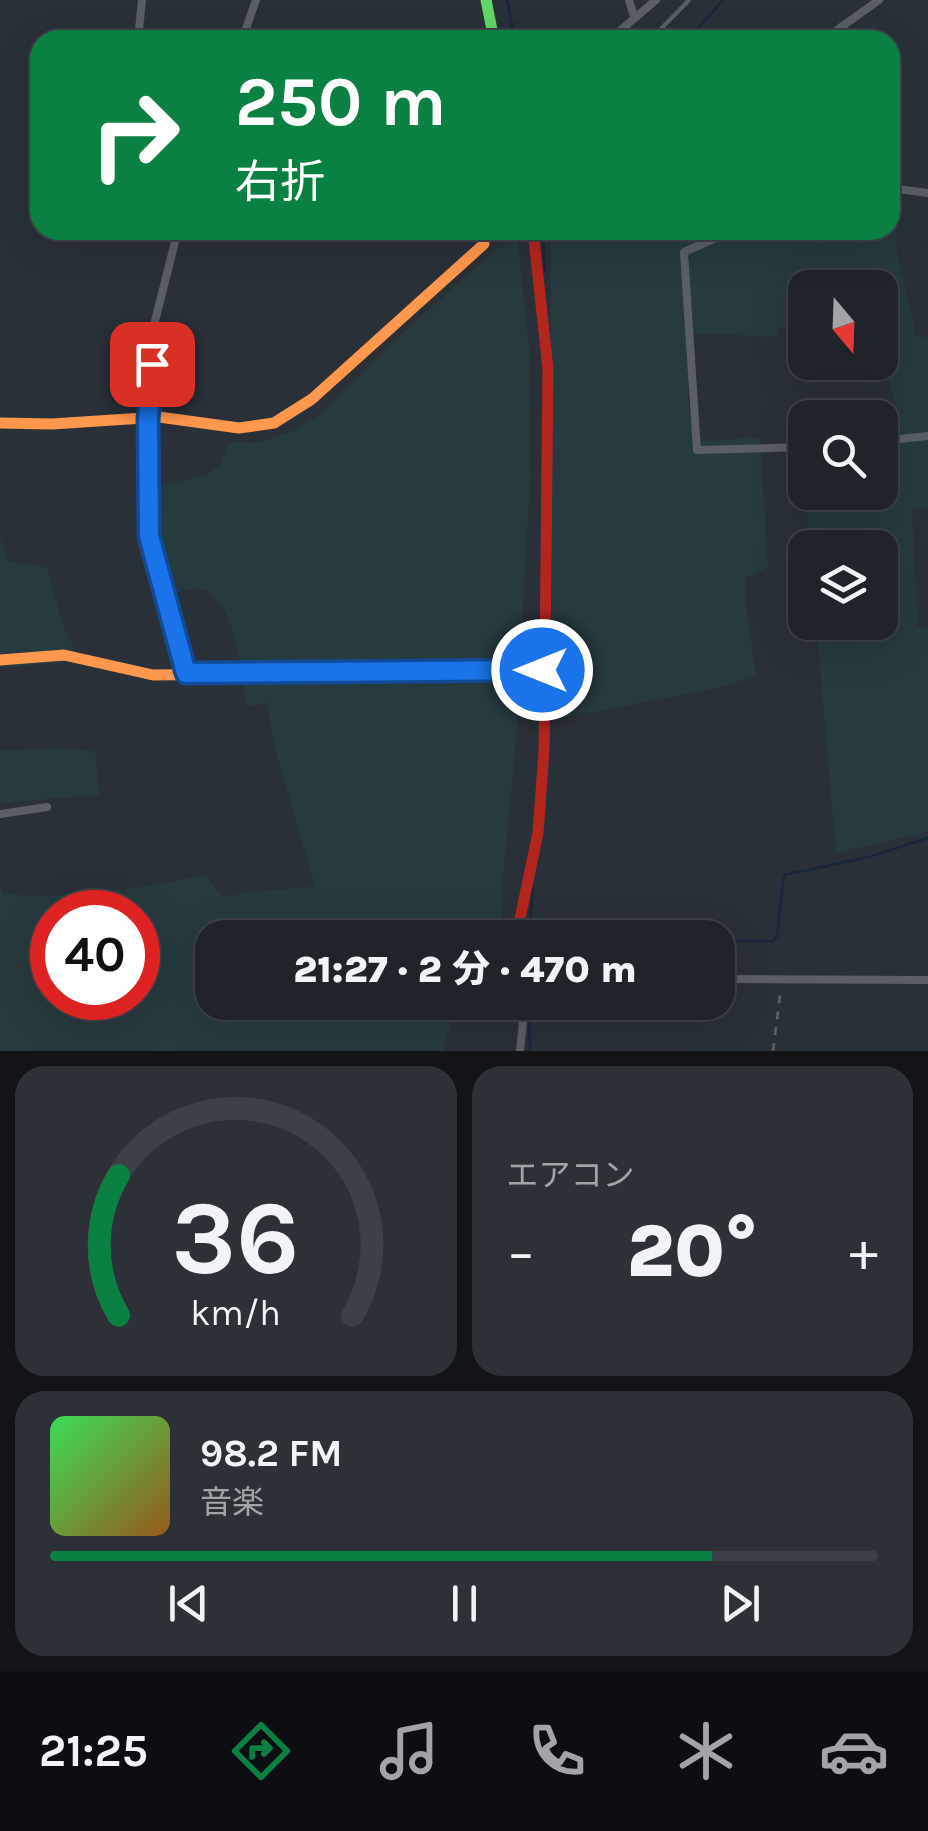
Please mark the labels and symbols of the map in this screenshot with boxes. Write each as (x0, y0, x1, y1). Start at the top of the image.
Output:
north arrow (788, 270, 898, 380)
pin (110, 322, 195, 407)
position arrow (490, 618, 594, 722)
speed limit sign: 40 (30, 890, 160, 1020)

